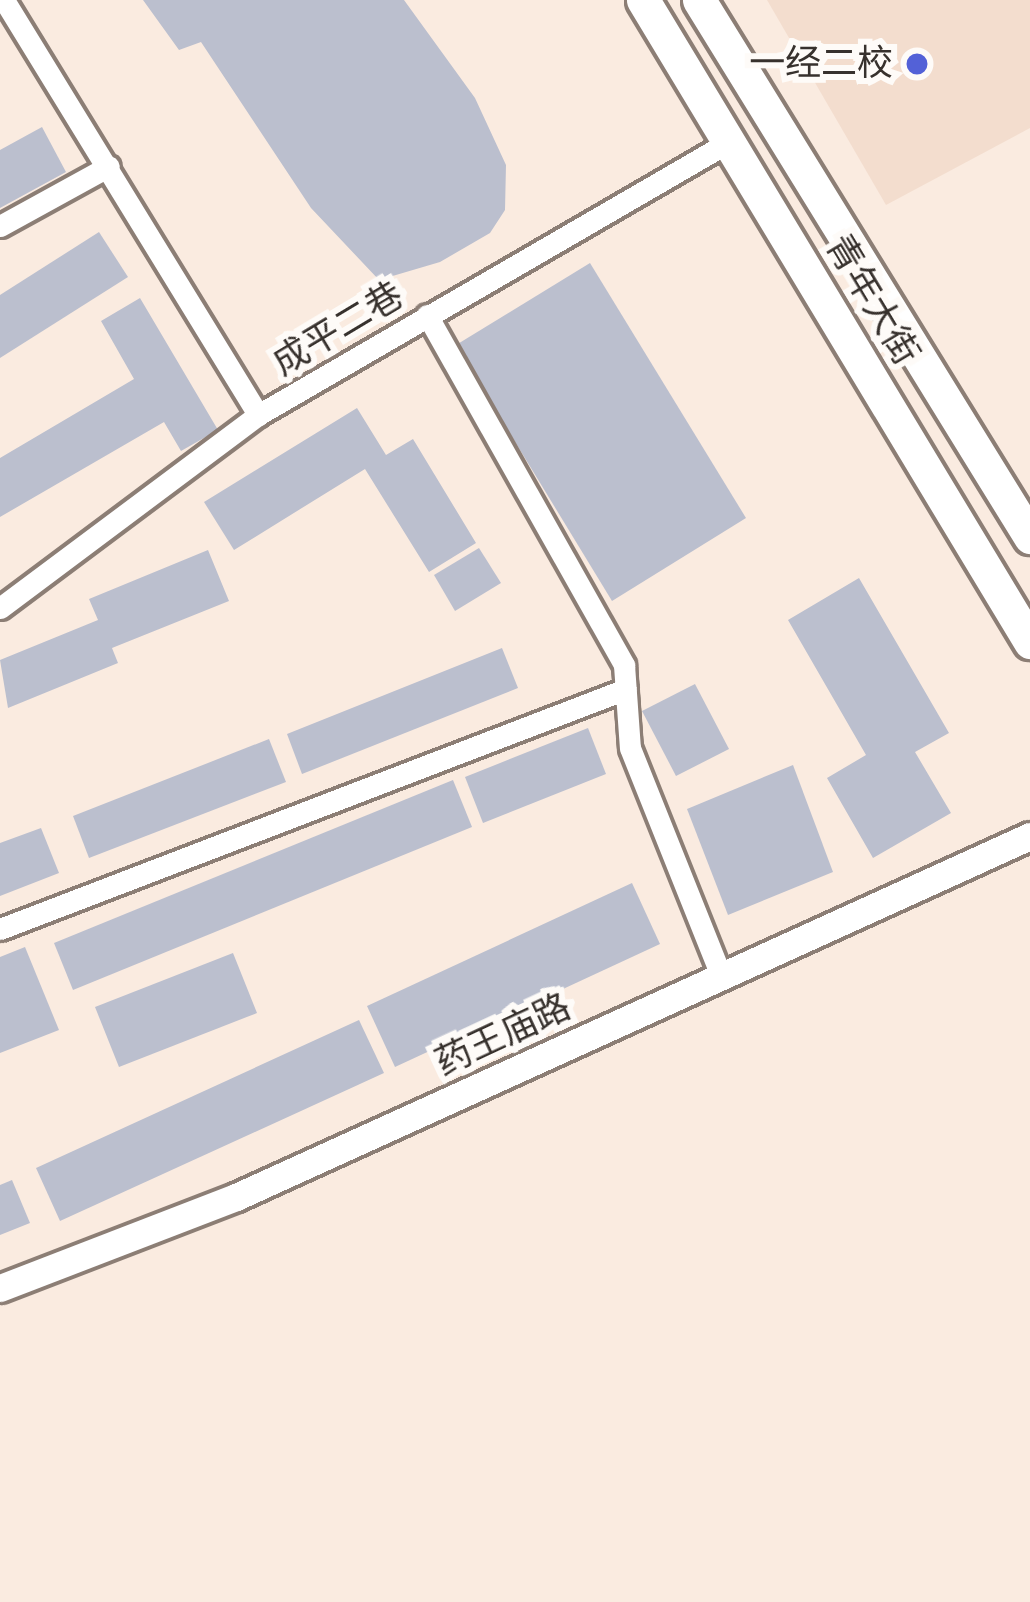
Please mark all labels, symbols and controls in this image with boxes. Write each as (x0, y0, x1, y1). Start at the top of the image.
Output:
place label: 一经二校 (749, 42, 893, 86)
marker: 一经二校 (904, 51, 930, 77)
street label: 青年大街 (816, 227, 928, 373)
street label: 成平二巷 (265, 273, 411, 385)
street label: 药王庙路 (429, 985, 577, 1085)

